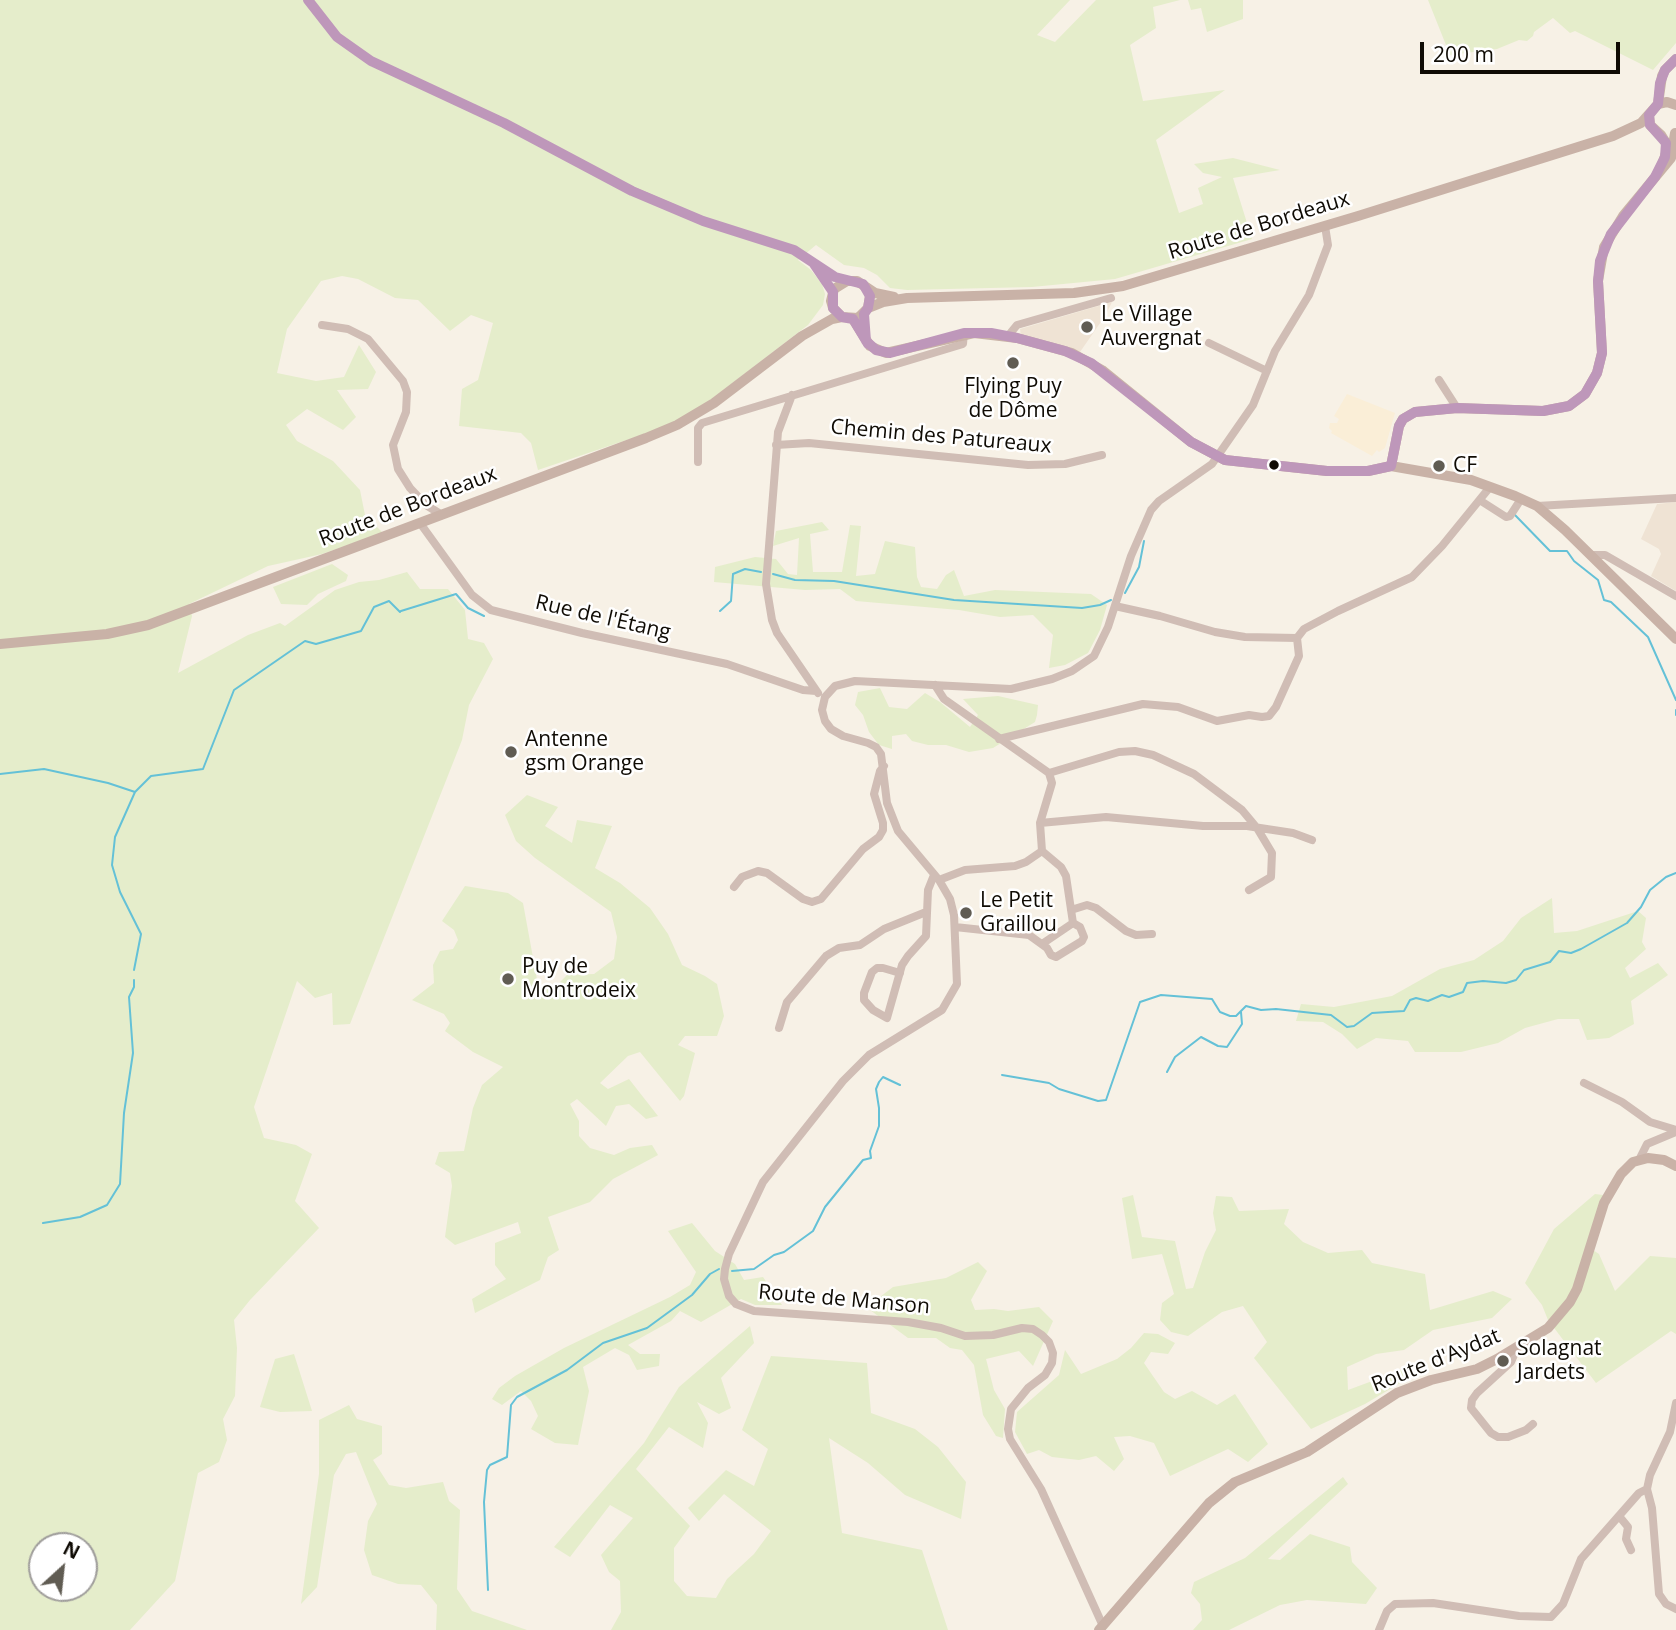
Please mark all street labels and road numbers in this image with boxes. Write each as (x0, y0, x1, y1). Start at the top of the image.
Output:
street label: Route de Bordeaux (1165, 186, 1353, 266)
street label: Chemin des Patureaux (829, 415, 1053, 459)
street label: Route de Bordeaux (316, 462, 500, 552)
street label: Rue de l'Étang (533, 590, 673, 646)
street label: Route de Manson (757, 1280, 931, 1320)
street label: Route d'Aydat (1368, 1324, 1504, 1398)

